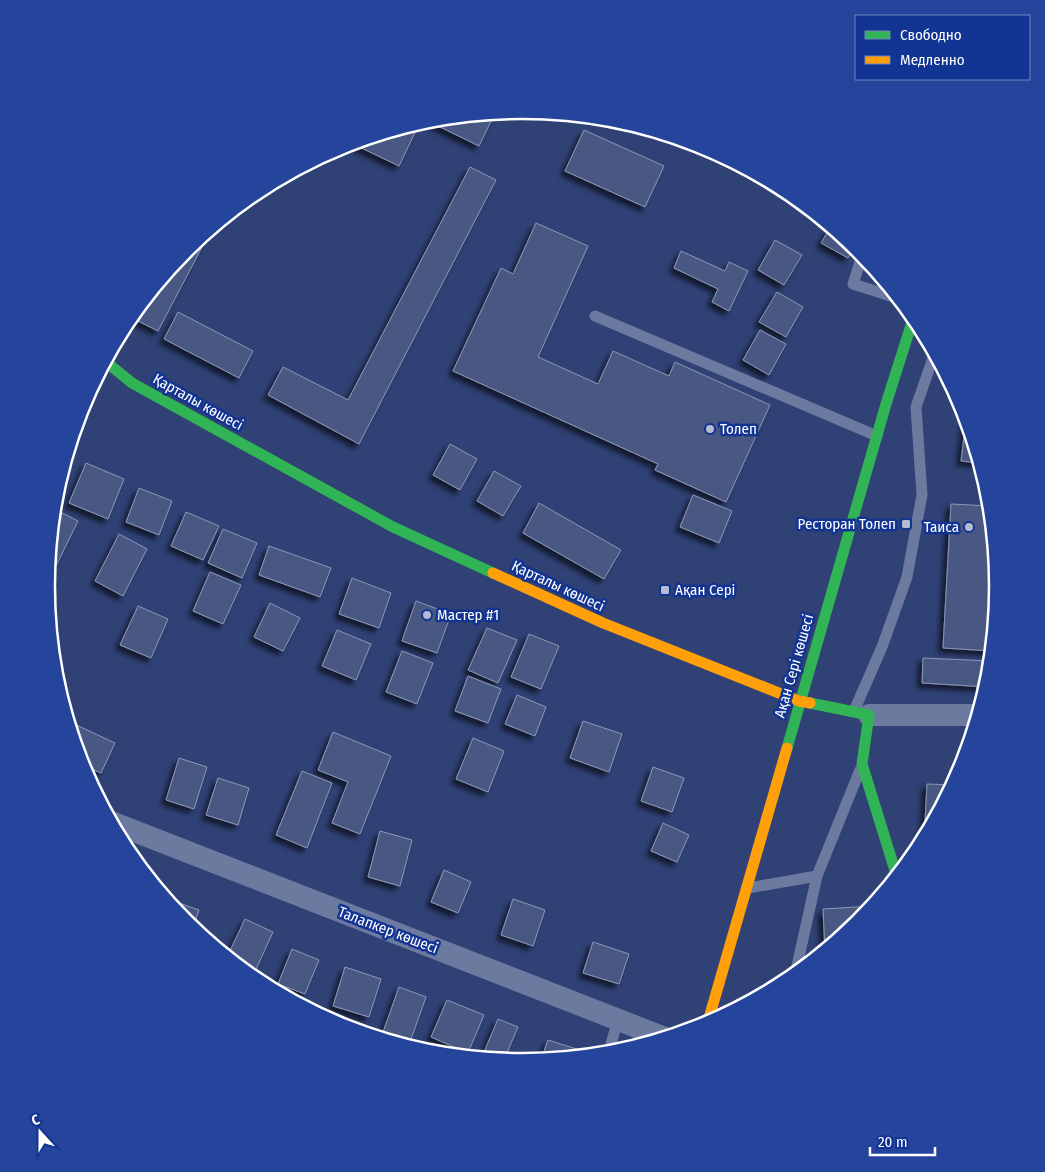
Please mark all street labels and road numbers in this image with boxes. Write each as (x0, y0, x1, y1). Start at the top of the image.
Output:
street label: Қарталы көшесі (150, 370, 246, 434)
street label: Қарталы көшесі (509, 557, 607, 615)
street label: Ақан Сері көшесі (771, 612, 817, 720)
street label: Талапкер көшесі (336, 903, 440, 957)

